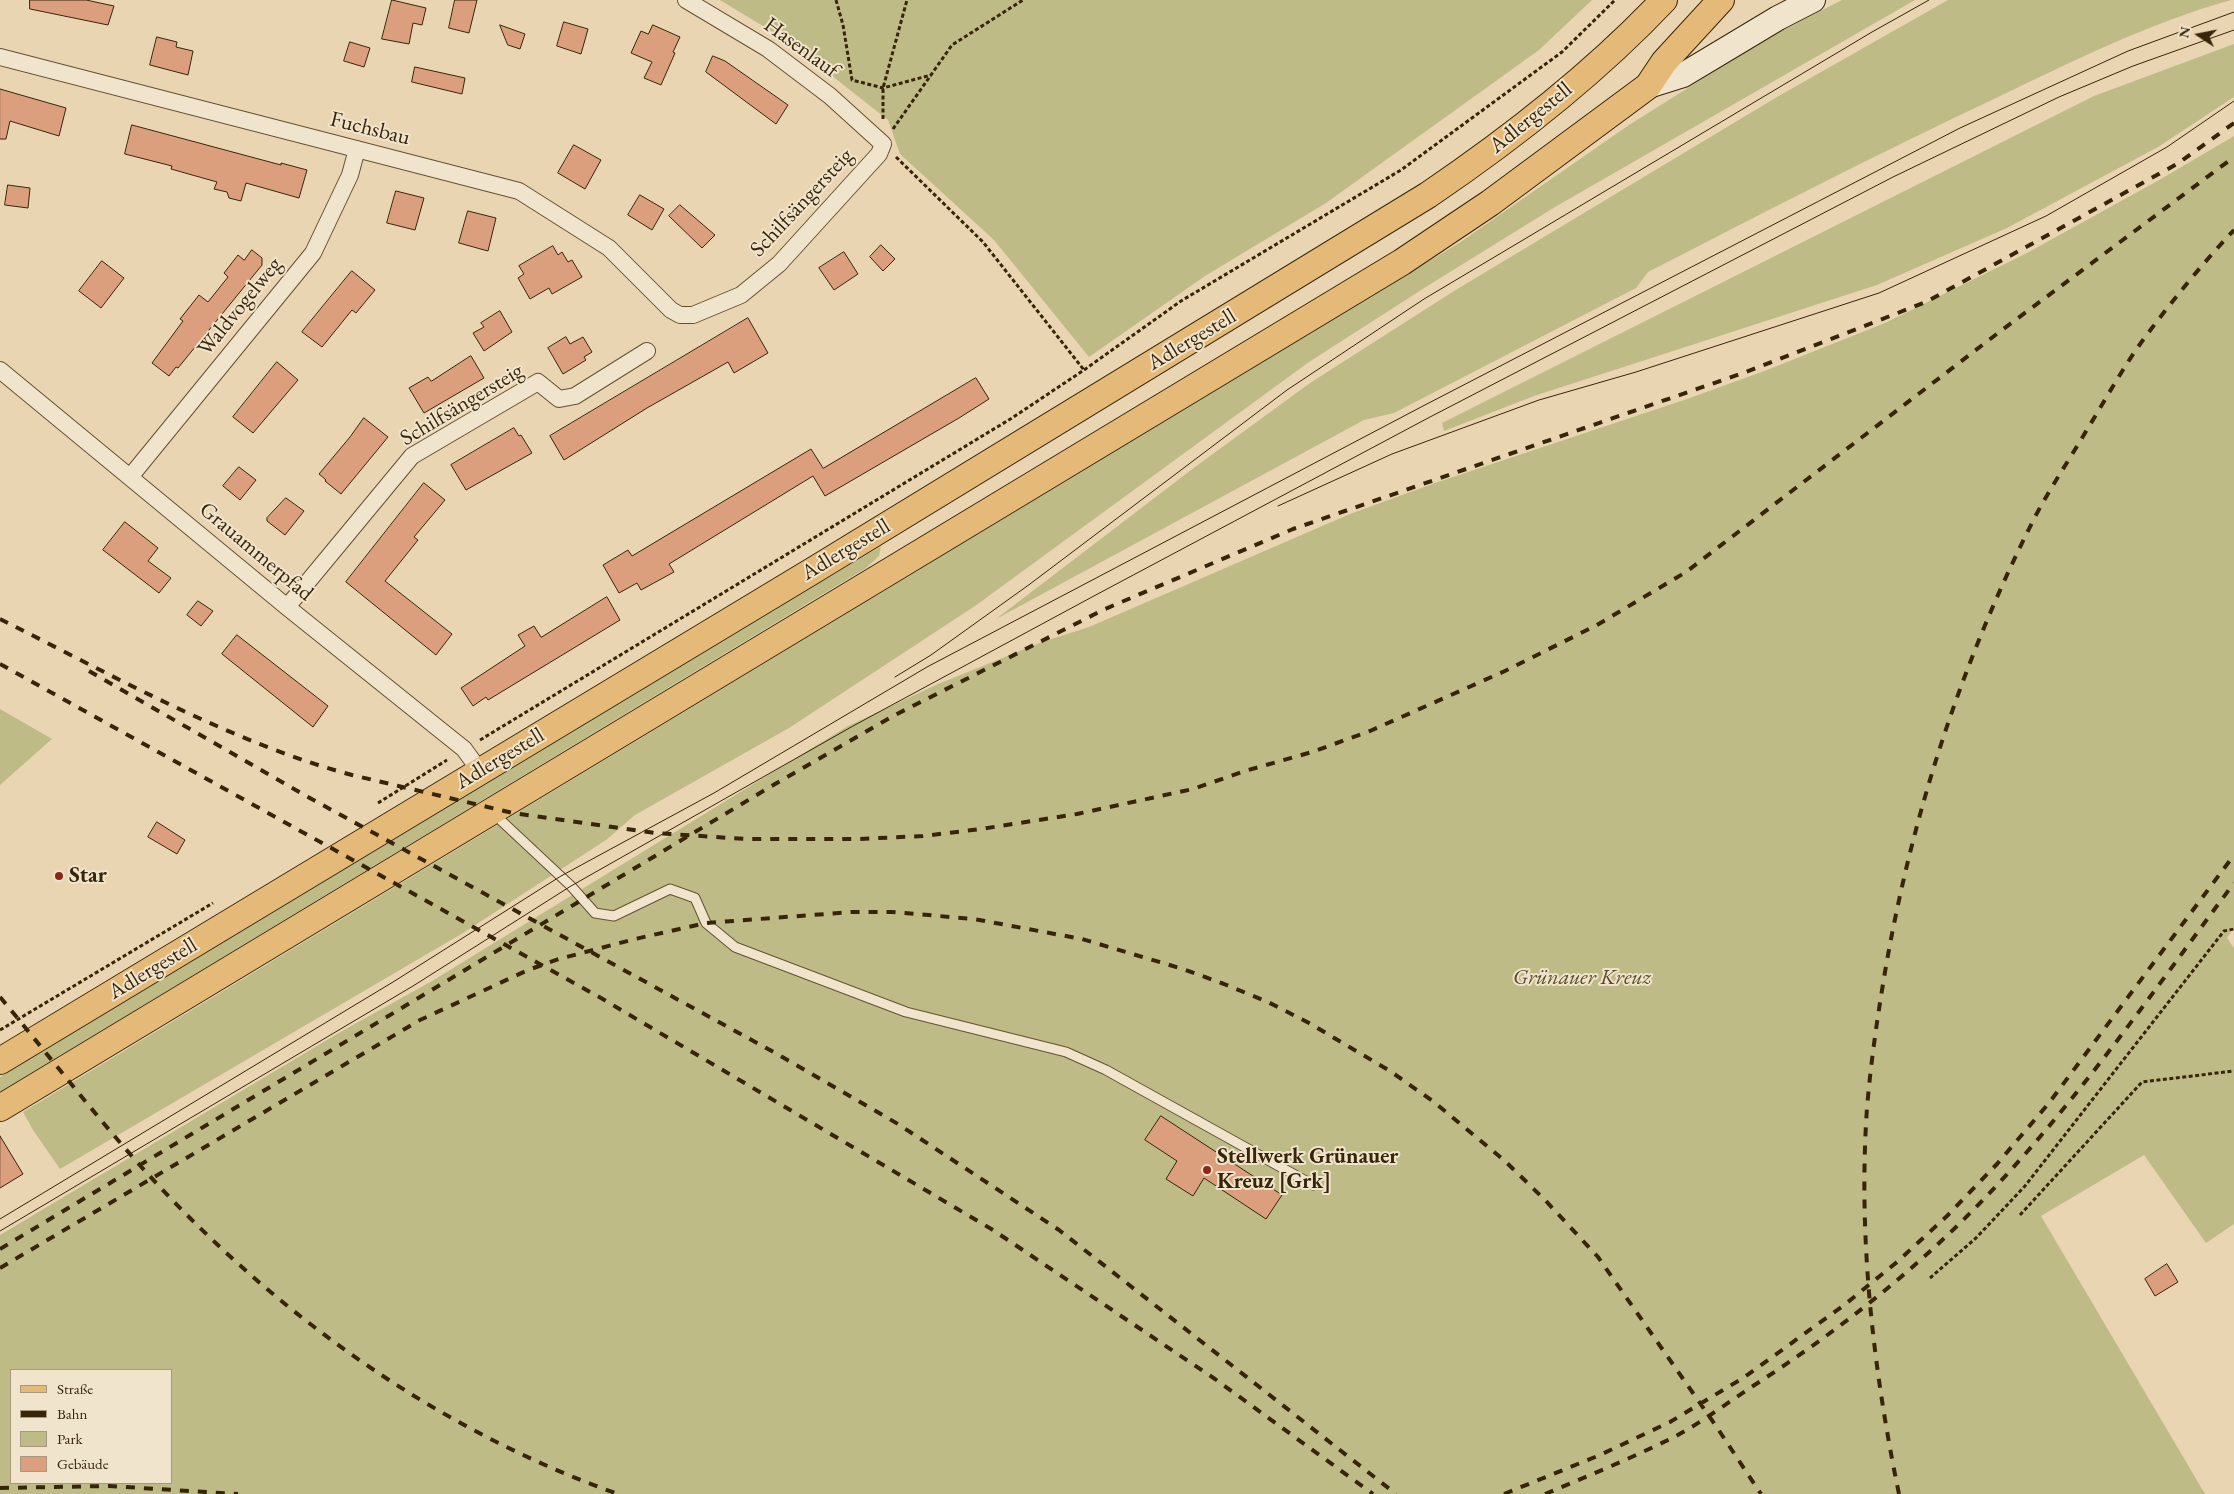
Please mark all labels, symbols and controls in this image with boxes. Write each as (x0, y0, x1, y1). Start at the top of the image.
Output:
north arrow (2174, 10, 2224, 60)
street label: Hasenlauf (758, 12, 844, 84)
text: N (2174, 25, 2194, 39)
street label: Adlergestell (1484, 77, 1578, 159)
street label: Fuchsbau (327, 106, 413, 152)
street label: Schilfsängersteig (745, 143, 859, 263)
street label: Waldvogelweg (192, 252, 288, 362)
street label: Adlergestell (1143, 303, 1241, 377)
street label: Schilfsängersteig (396, 358, 528, 452)
street label: Grauammerpfad (194, 497, 318, 607)
street label: Adlergestell (797, 513, 895, 587)
street label: Adlergestell (451, 722, 549, 796)
place label: Star (69, 863, 107, 889)
marker: Star (53, 870, 65, 882)
street label: Adlergestell (104, 932, 202, 1006)
park label: Grünauer Kreuz (1513, 965, 1651, 991)
place label: Stellwerk Grünauer Kreuz [Grk] (1217, 1144, 1398, 1196)
marker: Stellwerk Grünauer Kreuz [Grk] (1201, 1164, 1213, 1176)
legend (10, 1369, 172, 1484)
text: Straße (57, 1379, 93, 1398)
text: Bahn (57, 1404, 87, 1423)
text: Park (57, 1429, 83, 1448)
text: Gebäude (57, 1454, 109, 1473)

